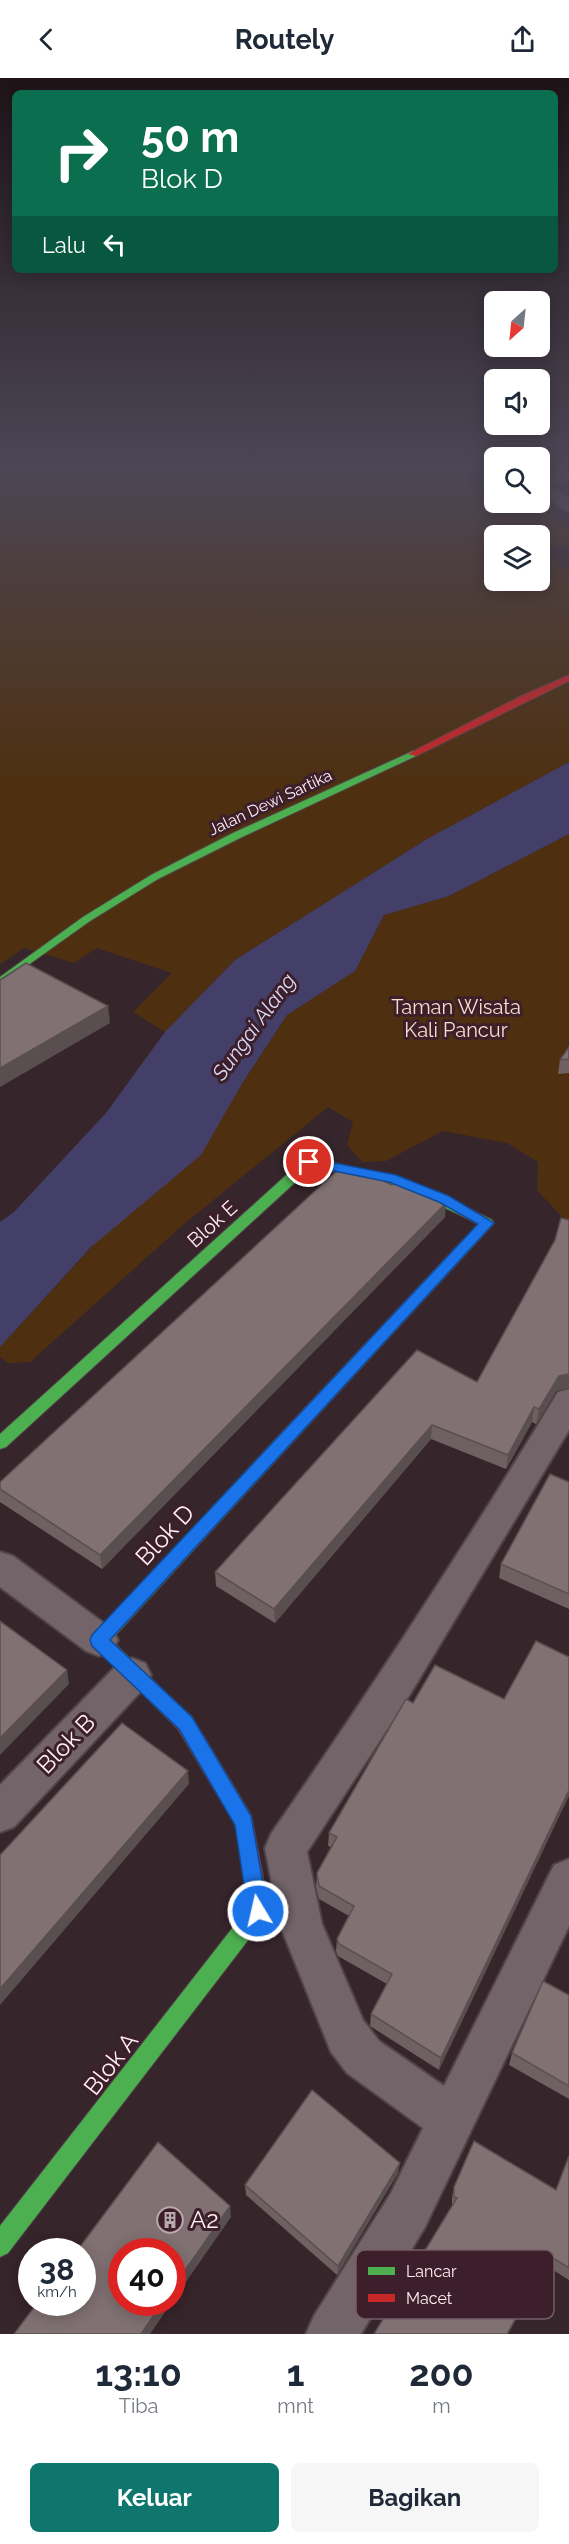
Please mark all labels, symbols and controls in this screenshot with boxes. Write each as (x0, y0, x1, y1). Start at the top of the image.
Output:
icon: back (30, 23, 63, 56)
icon: share (506, 23, 539, 56)
text: Routely (235, 24, 334, 55)
text: 50 m (141, 113, 239, 162)
icon: right (42, 114, 120, 192)
text: Blok D (141, 163, 223, 194)
icon: left (98, 228, 131, 261)
text: Lalu (42, 232, 86, 258)
north arrow (484, 291, 550, 357)
map controls (484, 291, 550, 591)
button: sound (484, 369, 550, 435)
button: search (484, 447, 550, 513)
button: layers (484, 525, 550, 591)
street label: Jalan Dewi Sartika (205, 766, 335, 839)
water label: Sungai Alang (206, 968, 301, 1086)
park label: Taman Wisata Kali Pancur (391, 995, 521, 1042)
pin (283, 1136, 334, 1187)
icon: arrive (292, 1145, 325, 1178)
street label: Blok E (182, 1195, 242, 1253)
street label: Blok D (129, 1498, 200, 1571)
street label: Blok B (30, 1708, 101, 1779)
position arrow (226, 1879, 290, 1943)
street label: Blok A (77, 2027, 144, 2101)
building icon: A2 (155, 2205, 185, 2235)
place label: A2 (190, 2205, 219, 2234)
speed limit sign: 40 (108, 2238, 186, 2316)
legend (356, 2250, 554, 2319)
text: 38 (40, 2252, 74, 2287)
text: Lancar (406, 2262, 457, 2281)
text: km/h (37, 2283, 77, 2301)
text: Macet (406, 2289, 453, 2308)
text: 13:10 (95, 2352, 182, 2394)
text: 1 (287, 2352, 304, 2394)
text: 200 (409, 2352, 474, 2394)
text: Tiba (119, 2394, 159, 2418)
text: mnt (277, 2394, 314, 2418)
text: m (432, 2394, 451, 2418)
button: Keluar (30, 2463, 279, 2532)
button: Bagikan (291, 2463, 539, 2532)

